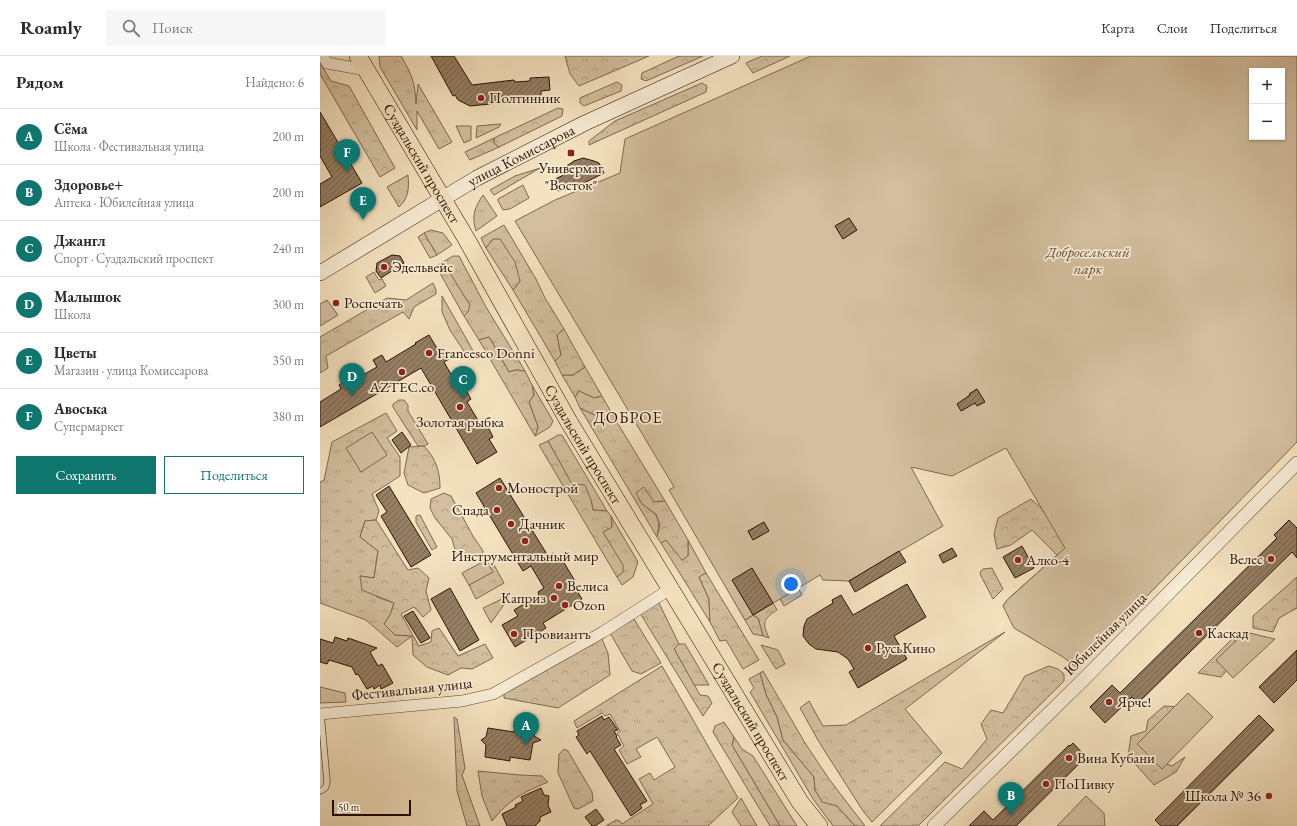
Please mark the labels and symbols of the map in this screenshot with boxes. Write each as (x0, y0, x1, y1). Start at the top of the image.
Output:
place label: Полтинник (489, 88, 560, 107)
marker: Полтинник (476, 93, 486, 103)
street label: Суздальский проспект (379, 100, 465, 227)
street label: улица Комиссарова (464, 120, 578, 191)
pin: F (334, 139, 360, 172)
marker: Универмаг "Восток" (566, 148, 576, 158)
place label: Универмаг "Восток" (538, 158, 604, 194)
pin: E (350, 187, 376, 220)
park label: Добросельский парк (1045, 242, 1130, 278)
place label: Эдельвейс (392, 257, 453, 276)
marker: Эдельвейс (379, 262, 389, 272)
place label: Роспечать (344, 293, 403, 312)
marker: Роспечать (331, 298, 341, 308)
place label: Francesco Donni (437, 343, 535, 362)
marker: Francesco Donni (424, 348, 434, 358)
pin: D (339, 363, 365, 396)
pin: C (450, 366, 476, 399)
marker: AZTEC.co (397, 367, 407, 377)
place label: AZTEC.co (369, 377, 434, 396)
street label: Суздальский проспект (541, 381, 627, 507)
marker: Золотая рыбка (455, 402, 465, 412)
district label: ДОБРОЕ (594, 407, 662, 428)
place label: Золотая рыбка (416, 412, 504, 431)
place label: Монострой (507, 478, 578, 497)
marker: Монострой (494, 483, 504, 493)
place label: Спада (452, 500, 489, 519)
marker: Спада (492, 505, 502, 515)
place label: Дачник (519, 514, 565, 533)
marker: Дачник (506, 519, 516, 529)
marker: Инструментальный мир (520, 536, 530, 546)
place label: Инструментальный мир (451, 546, 599, 565)
place label: Велес (1229, 549, 1263, 568)
place label: Алко-4 (1025, 550, 1070, 569)
marker: Велес (1266, 554, 1276, 564)
marker: Алко-4 (1013, 555, 1023, 565)
your location (781, 574, 801, 594)
place label: Велиса (567, 576, 609, 595)
marker: Велиса (554, 581, 564, 591)
place label: Каприз (501, 588, 546, 607)
street label: Юбилейная улица (1059, 588, 1150, 679)
marker: Каприз (549, 593, 559, 603)
place label: Ozon (573, 595, 606, 614)
marker: Ozon (560, 600, 570, 610)
place label: Каскад (1207, 623, 1249, 642)
place label: Провиантъ (522, 624, 591, 643)
marker: Каскад (1194, 628, 1204, 638)
marker: Провиантъ (509, 629, 519, 639)
place label: РусьКино (876, 638, 936, 657)
marker: РусьКино (863, 643, 873, 653)
street label: Суздальский проспект (708, 658, 795, 784)
street label: Фестивальная улица (351, 673, 473, 704)
place label: Ярче! (1116, 692, 1151, 711)
marker: Ярче! (1104, 697, 1114, 707)
pin: A (513, 712, 539, 745)
place label: Вина Кубани (1077, 748, 1155, 767)
marker: Вина Кубани (1064, 753, 1074, 763)
place label: ПоПивку (1054, 774, 1115, 793)
marker: ПоПивку (1041, 779, 1051, 789)
pin: B (998, 782, 1024, 815)
place label: Школа № 36 (1185, 786, 1261, 805)
marker: Школа № 36 (1264, 791, 1274, 801)
scale bar (332, 798, 411, 817)

